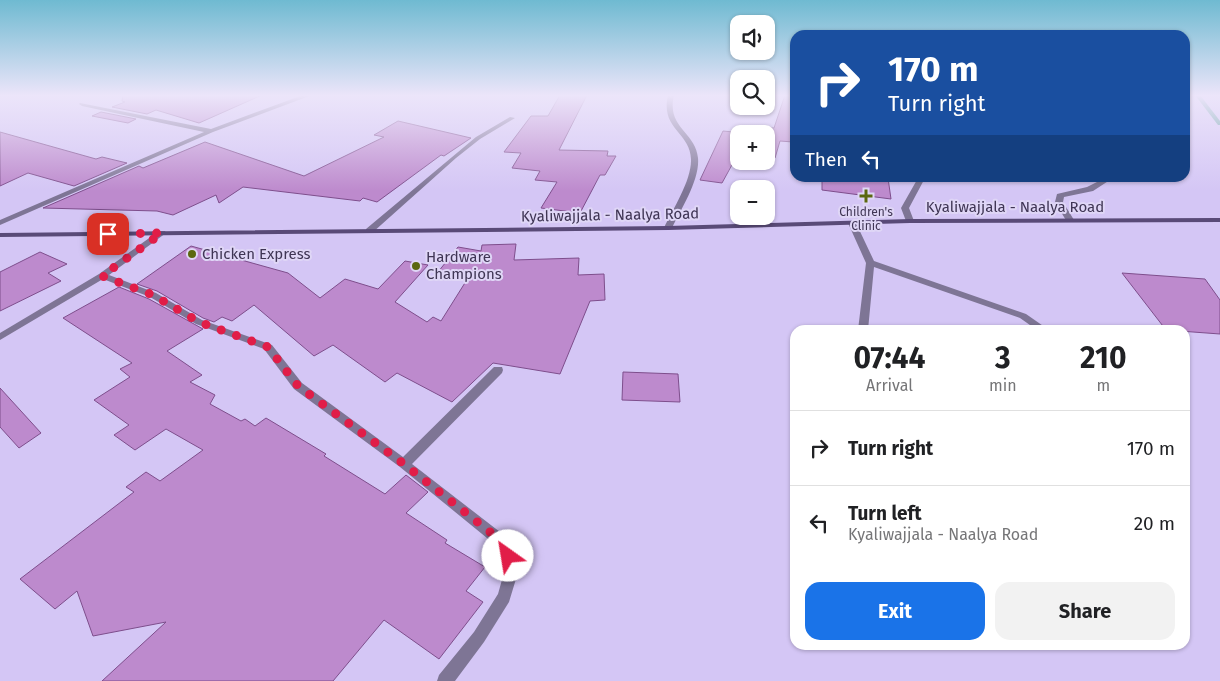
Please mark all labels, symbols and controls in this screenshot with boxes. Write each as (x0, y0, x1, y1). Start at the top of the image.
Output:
map controls (730, 15, 775, 225)
button: sound (730, 15, 775, 60)
text: 170 m (888, 48, 979, 90)
icon: right (805, 50, 870, 115)
button: search (730, 70, 775, 115)
text: Turn right (888, 90, 985, 117)
button: + (730, 125, 775, 170)
icon: left (857, 145, 885, 173)
text: Then (805, 148, 847, 171)
button: − (730, 180, 775, 225)
marker: Children's Clinic (859, 189, 873, 203)
street label: Kyaliwajjala - Naalya Road (926, 198, 1104, 216)
street label: Kyaliwajjala - Naalya Road (521, 204, 699, 226)
place label: Children's Clinic (839, 205, 893, 233)
pin (87, 213, 129, 255)
icon: arrive (94, 220, 122, 248)
place label: Chicken Express (202, 245, 311, 263)
marker: Chicken Express (186, 248, 198, 260)
place label: Hardware Champions (426, 248, 502, 283)
marker: Hardware Champions (410, 260, 422, 272)
text: 07:44 (854, 340, 925, 376)
text: 3 (995, 340, 1011, 376)
text: 210 (1080, 340, 1126, 376)
text: Arrival (866, 376, 913, 395)
text: min (989, 376, 1017, 395)
text: m (1096, 376, 1110, 395)
icon: right (805, 434, 833, 462)
text: Turn right (848, 437, 933, 460)
text: 170 m (1127, 437, 1175, 460)
text: Turn left (848, 502, 922, 525)
icon: left (805, 509, 833, 537)
text: 20 m (1134, 512, 1175, 535)
text: Kyaliwajjala - Naalya Road (848, 525, 1038, 544)
position arrow (481, 529, 533, 581)
button: Exit (805, 582, 985, 640)
button: Share (995, 582, 1175, 640)

